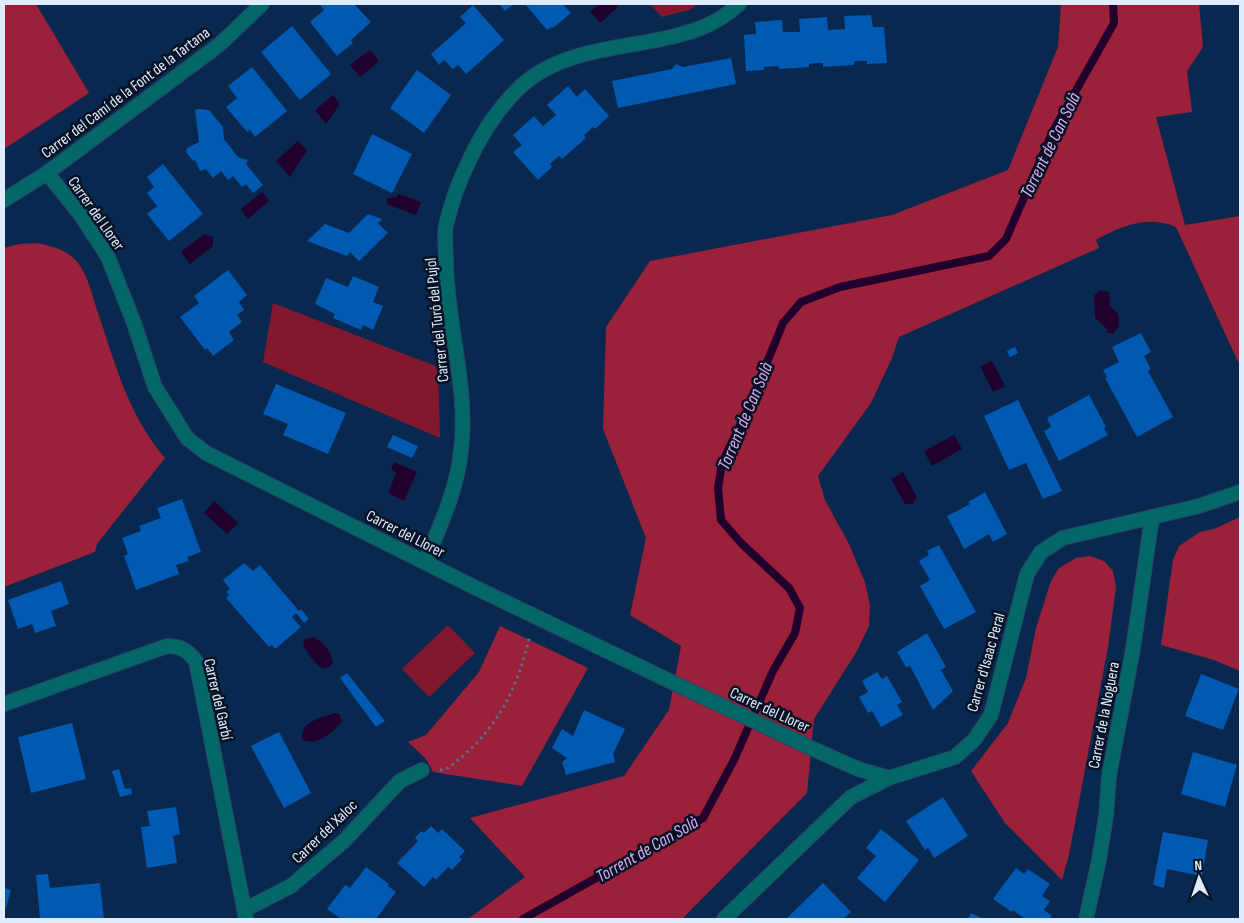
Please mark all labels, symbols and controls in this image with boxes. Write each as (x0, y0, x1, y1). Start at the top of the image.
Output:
street label: Carrer del Camí de la Font de la Tartana (38, 24, 214, 163)
water label: Torrent de Can Solà (1016, 88, 1085, 201)
street label: Carrer del Llorer (63, 173, 128, 255)
street label: Carrer del Turó del Pujol (422, 257, 453, 383)
water label: Torrent de Can Solà (713, 359, 778, 473)
street label: Carrer del Llorer (363, 506, 448, 562)
street label: Carrer d'Isaac Peral (963, 611, 1010, 714)
street label: Carrer del Garbí (199, 657, 236, 742)
street label: Carrer de la Noguera (1085, 660, 1124, 770)
street label: Carrer del Llorer (727, 684, 813, 737)
street label: Carrer del Xaloc (288, 796, 362, 868)
water label: Torrent de Can Solà (592, 811, 703, 887)
north arrow (1174, 853, 1224, 903)
text: N (1194, 857, 1203, 874)

